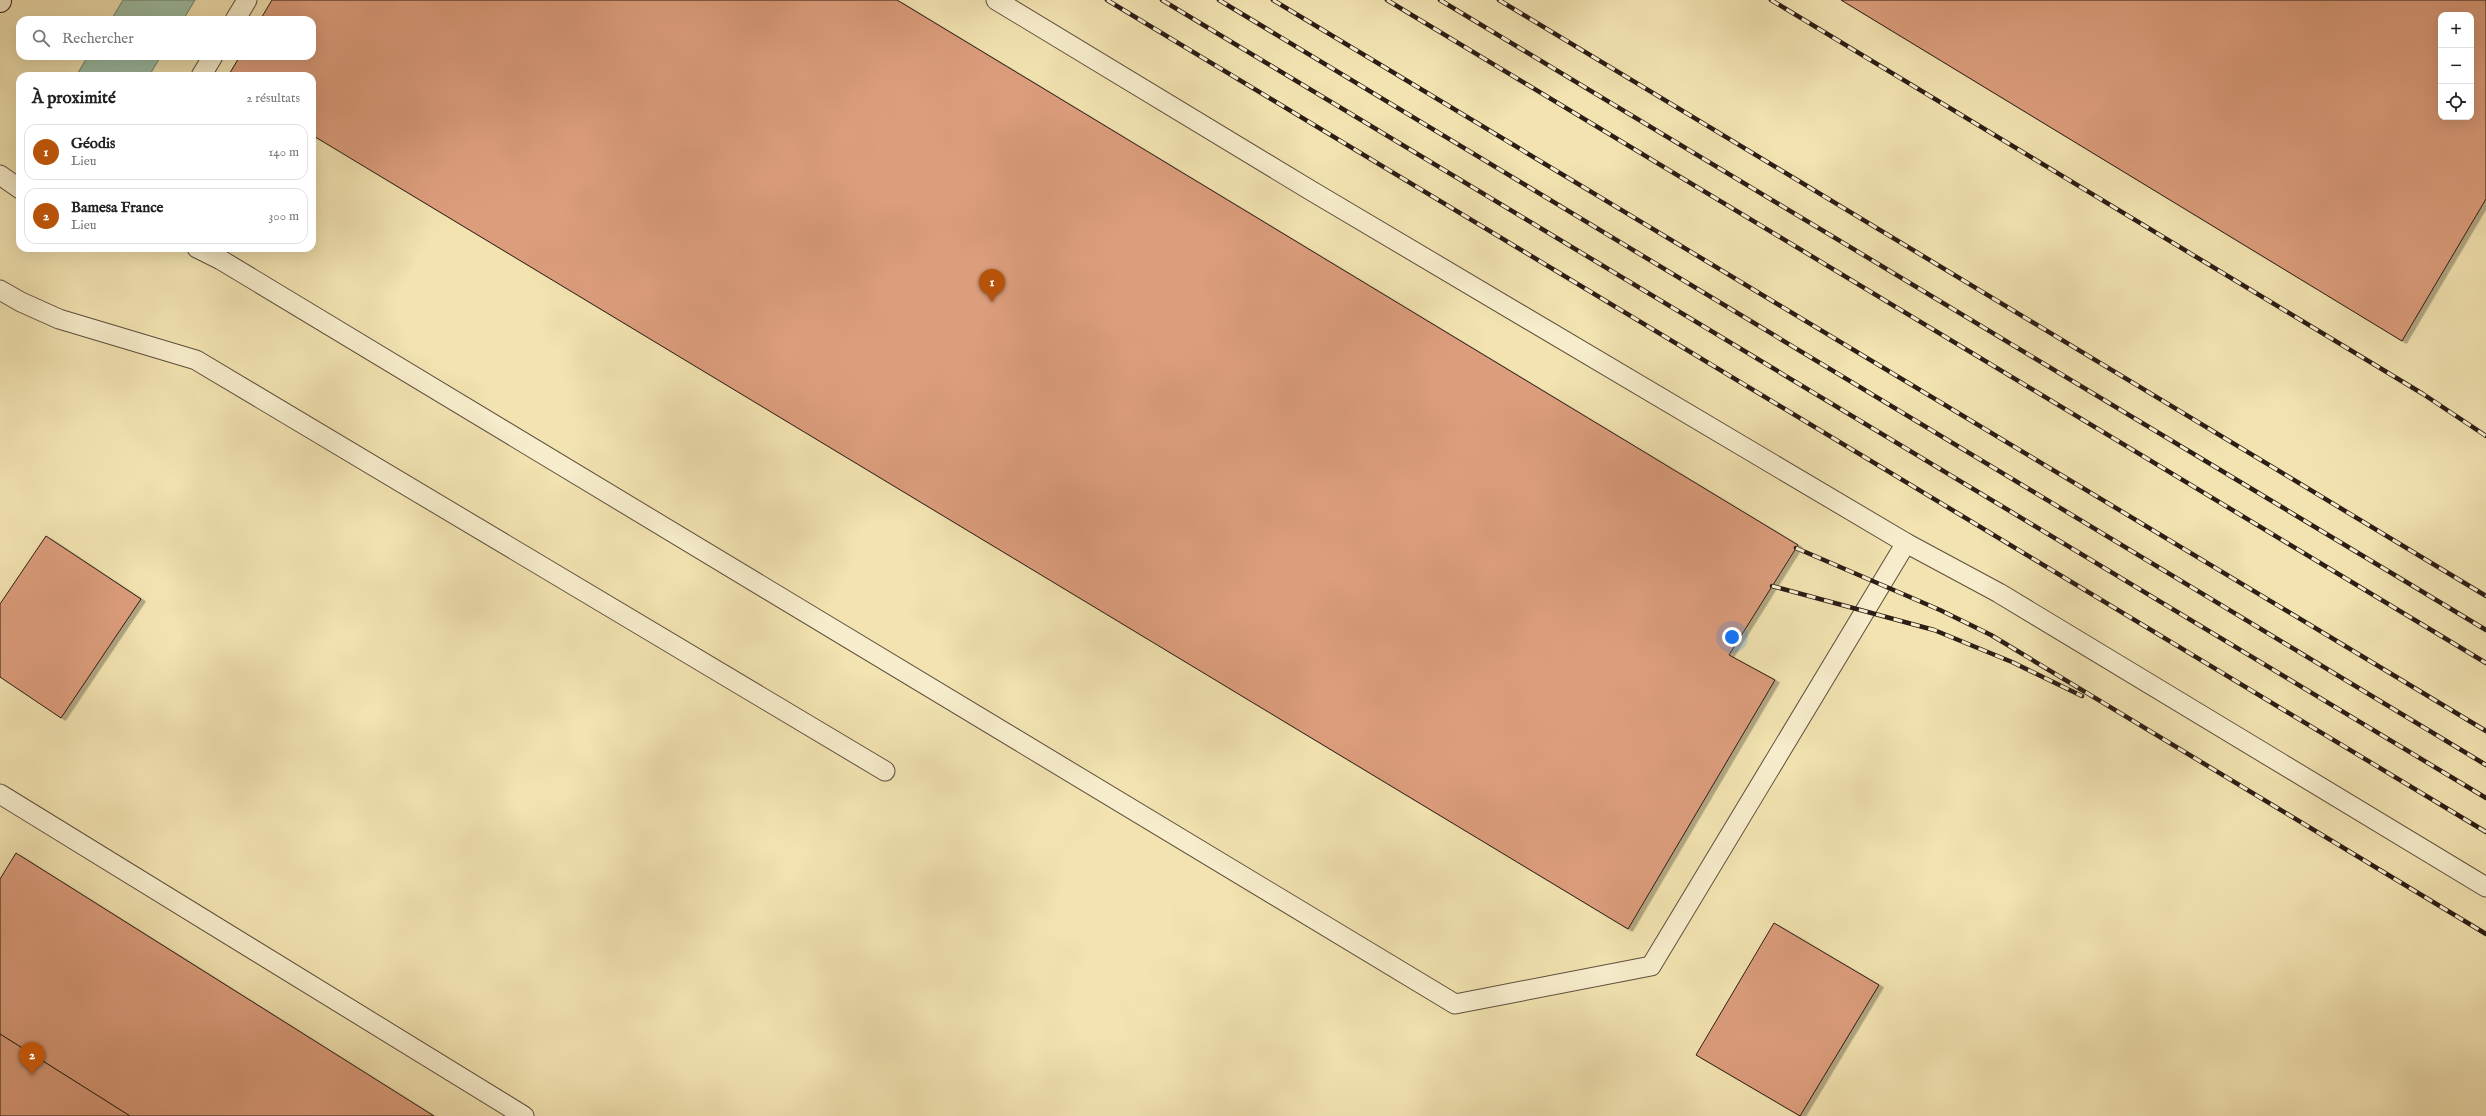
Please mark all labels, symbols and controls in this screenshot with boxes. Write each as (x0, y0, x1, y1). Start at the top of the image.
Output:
map controls (2438, 12, 2474, 120)
button: + (2438, 12, 2474, 48)
search box (16, 16, 316, 60)
icon: search (30, 27, 52, 49)
text: Rechercher (62, 29, 134, 48)
button: − (2438, 48, 2474, 84)
button: locate (2438, 84, 2474, 120)
text: À proximité (32, 88, 116, 109)
text: 2 résultats (246, 90, 300, 107)
text: Géodis (71, 134, 115, 153)
text: 1 (44, 144, 48, 161)
text: 140 m (269, 144, 299, 161)
text: Lieu (71, 153, 96, 170)
text: Bamesa France (71, 198, 163, 217)
text: 2 (43, 208, 49, 225)
text: 300 m (268, 208, 299, 225)
text: Lieu (71, 217, 96, 234)
pin: 1 (979, 269, 1005, 302)
your location (1722, 627, 1742, 647)
pin: 2 (19, 1042, 45, 1075)

